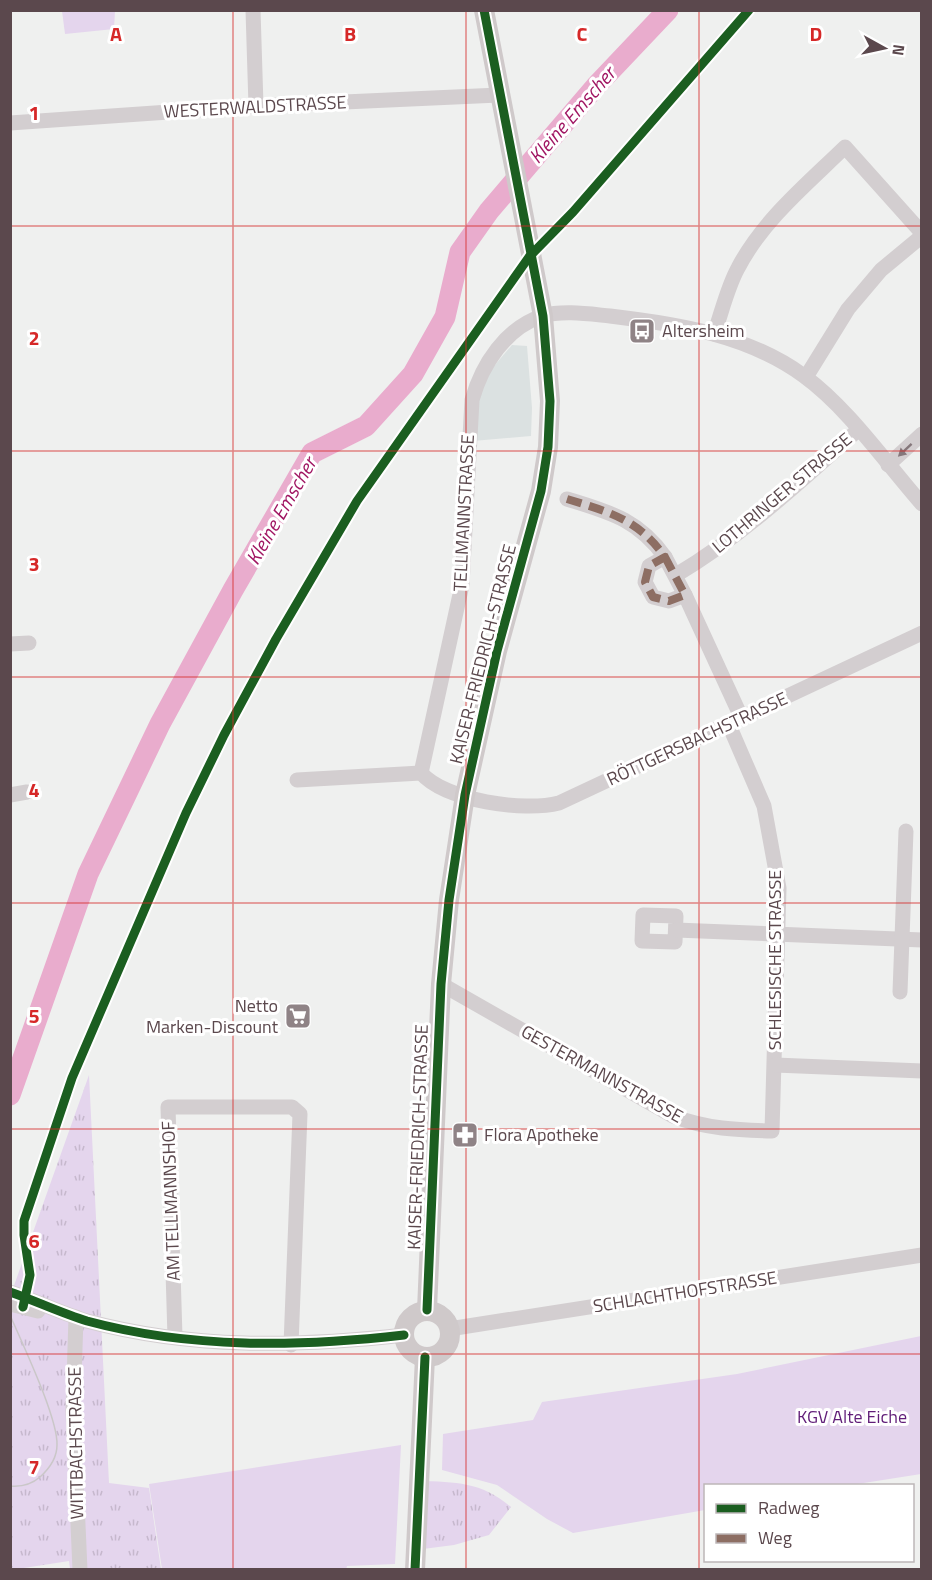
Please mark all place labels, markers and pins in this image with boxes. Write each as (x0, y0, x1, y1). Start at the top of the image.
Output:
bus stop icon: Altersheim (627, 316, 657, 346)
place label: Altersheim (662, 317, 745, 344)
place label: Netto Marken-Discount (146, 992, 279, 1040)
supermarket icon: Netto Marken-Discount (283, 1001, 313, 1031)
pharmacy icon: Flora Apotheke (450, 1120, 480, 1150)
place label: Flora Apotheke (484, 1121, 599, 1148)

